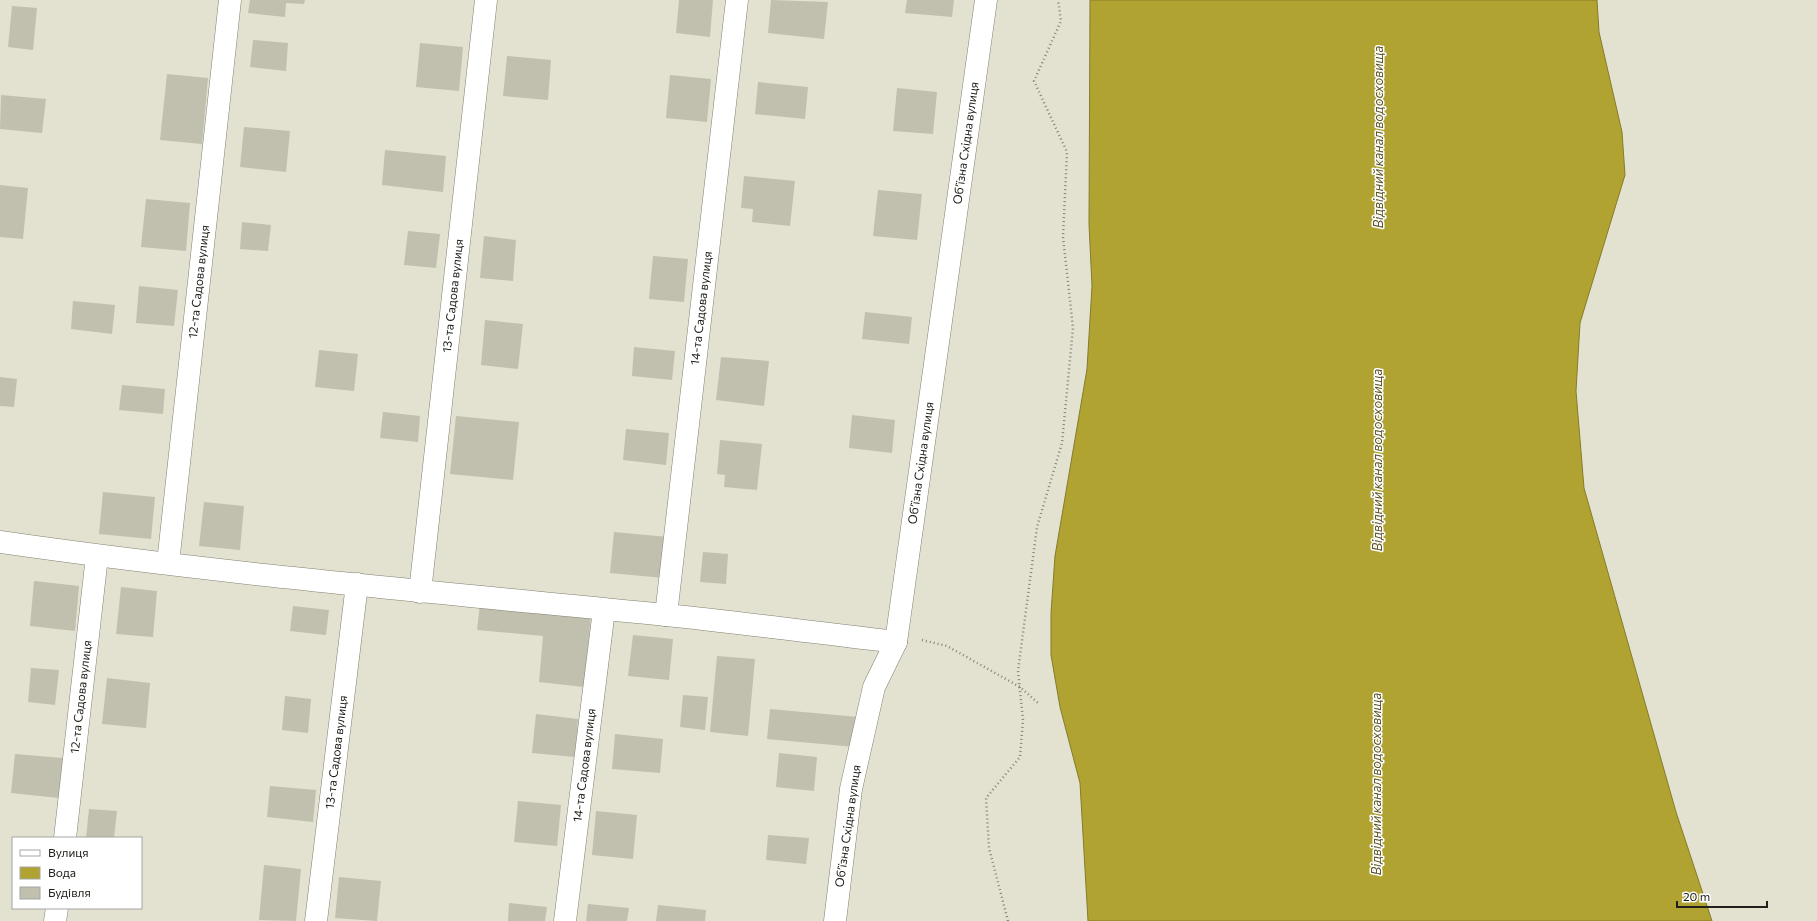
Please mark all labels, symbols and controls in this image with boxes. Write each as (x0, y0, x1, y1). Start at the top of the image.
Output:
water label: Відвідний канал водосховища (1370, 45, 1386, 228)
street label: Обʼїзна Східна вулиця (949, 81, 981, 205)
street label: 12-та Садова вулиця (185, 224, 211, 339)
street label: 13-та Садова вулиця (439, 238, 465, 353)
street label: 14-та Садова вулиця (687, 250, 714, 366)
water label: Відвідний канал водосховища (1369, 368, 1385, 551)
street label: Обʼїзна Східна вулиця (904, 401, 936, 525)
street label: 12-та Садова вулиця (67, 639, 93, 754)
water label: Відвідний канал водосховища (1368, 692, 1384, 875)
street label: 13-та Садова вулиця (322, 695, 349, 810)
street label: 14-та Садова вулиця (569, 707, 598, 823)
street label: Обʼїзна Східна вулиця (831, 764, 863, 888)
legend (12, 837, 142, 909)
text: Вулиця (48, 845, 89, 859)
text: Вода (48, 865, 76, 879)
scale bar (1677, 883, 1767, 909)
text: Будівля (48, 885, 91, 899)
text: 20 m (1683, 889, 1710, 903)

